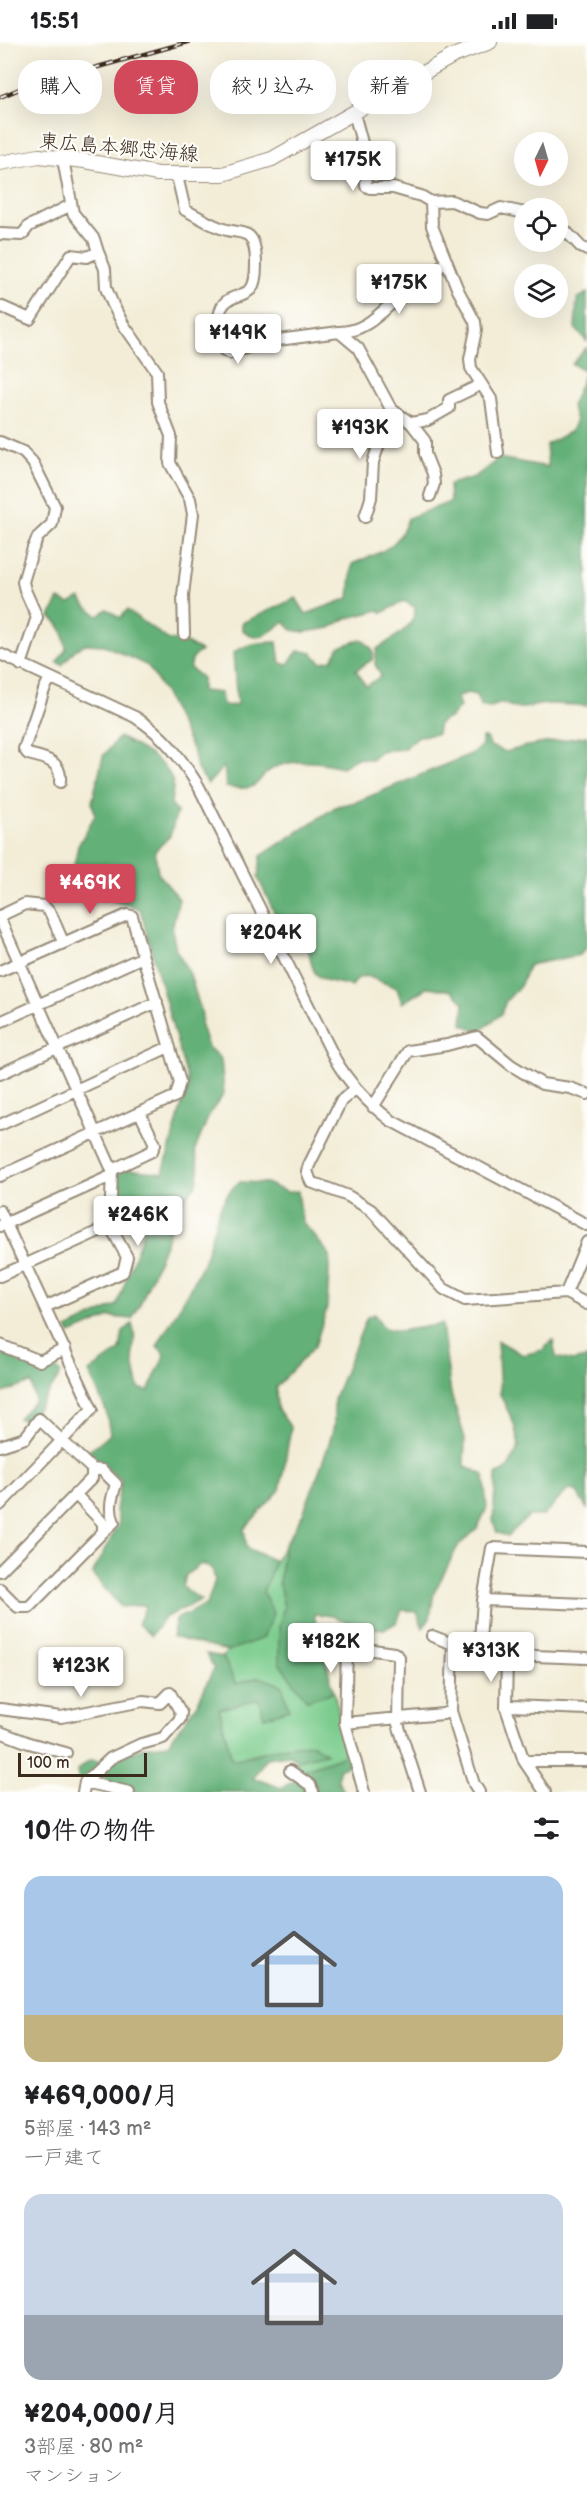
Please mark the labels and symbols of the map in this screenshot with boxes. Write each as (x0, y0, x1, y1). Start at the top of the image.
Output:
street label: 東広島本郷忠海線 (38, 129, 200, 167)
north arrow (514, 132, 568, 186)
pin: ¥175K (311, 141, 395, 192)
pin: ¥175K (357, 264, 441, 315)
pin: ¥149K (196, 314, 280, 365)
pin: ¥193K (318, 409, 402, 460)
pin: ¥469K (48, 864, 132, 915)
pin: ¥204K (229, 914, 313, 965)
pin: ¥246K (96, 1196, 180, 1247)
pin: ¥182K (289, 1623, 373, 1674)
pin: ¥313K (449, 1632, 533, 1683)
pin: ¥123K (39, 1647, 123, 1698)
scale bar (18, 1750, 147, 1778)

